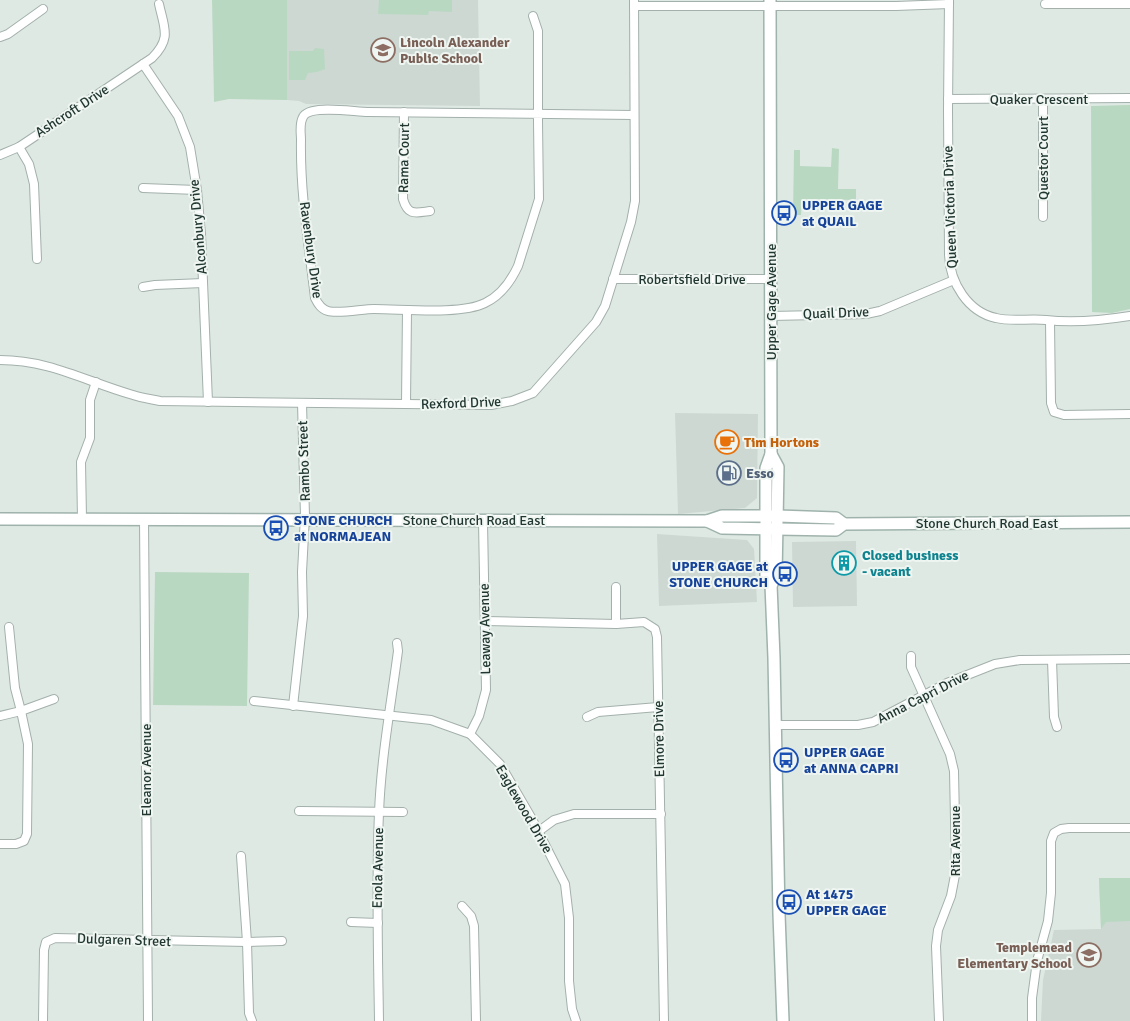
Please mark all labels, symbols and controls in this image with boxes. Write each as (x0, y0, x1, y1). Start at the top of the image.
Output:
place label: Lincoln Alexander Public School (400, 34, 510, 67)
school or university icon: Lincoln Alexander Public School (370, 37, 396, 63)
street label: Ashcroft Drive (32, 81, 112, 141)
street label: Quaker Crescent (990, 91, 1088, 108)
street label: Questor Court (1035, 116, 1052, 200)
street label: Rama Court (395, 123, 413, 193)
street label: Queen Victoria Drive (939, 145, 961, 269)
street label: Alconbury Drive (185, 179, 211, 275)
place label: UPPER GAGE at QUAIL (802, 197, 883, 230)
bus stop icon: UPPER GAGE at QUAIL (771, 200, 797, 226)
street label: Ravenbury Drive (296, 201, 326, 299)
street label: Upper Gage Avenue (763, 244, 780, 360)
street label: Robertsfield Drive (638, 271, 746, 288)
street label: Quail Drive (803, 303, 869, 323)
street label: Rexford Drive (421, 393, 501, 413)
street label: Rambo Street (294, 420, 314, 502)
cafe icon: Tim Hortons (714, 429, 740, 455)
place label: Tim Hortons (744, 434, 819, 451)
fuel station icon: Esso (716, 460, 742, 486)
place label: Esso (746, 465, 774, 482)
place label: STONE CHURCH at NORMAJEAN (294, 512, 393, 545)
street label: Stone Church Road East (403, 512, 545, 529)
bus stop icon: STONE CHURCH at NORMAJEAN (263, 515, 289, 541)
street label: Stone Church Road East (916, 515, 1058, 532)
place label: Closed business - vacant (862, 547, 958, 580)
building icon: Closed business - vacant (831, 550, 857, 576)
place label: UPPER GAGE at STONE CHURCH (669, 558, 769, 591)
bus stop icon: UPPER GAGE at STONE CHURCH (772, 561, 798, 587)
street label: Leaway Avenue (476, 583, 494, 675)
street label: Anna Capri Drive (874, 667, 972, 727)
street label: Elmore Drive (650, 700, 668, 778)
street label: Eleanor Avenue (138, 724, 155, 816)
place label: UPPER GAGE at ANNA CAPRI (804, 744, 899, 777)
bus stop icon: UPPER GAGE at ANNA CAPRI (773, 747, 799, 773)
street label: Eaglewood Drive (492, 762, 556, 856)
street label: Rita Avenue (947, 805, 964, 877)
street label: Enola Avenue (369, 827, 387, 909)
place label: At 1475 UPPER GAGE (806, 886, 887, 919)
bus stop icon: At 1475 UPPER GAGE (776, 889, 802, 915)
street label: Dulgaren Street (77, 930, 172, 950)
place label: Templemead Elementary School (957, 939, 1073, 972)
school or university icon: Templemead Elementary School (1076, 942, 1102, 968)

